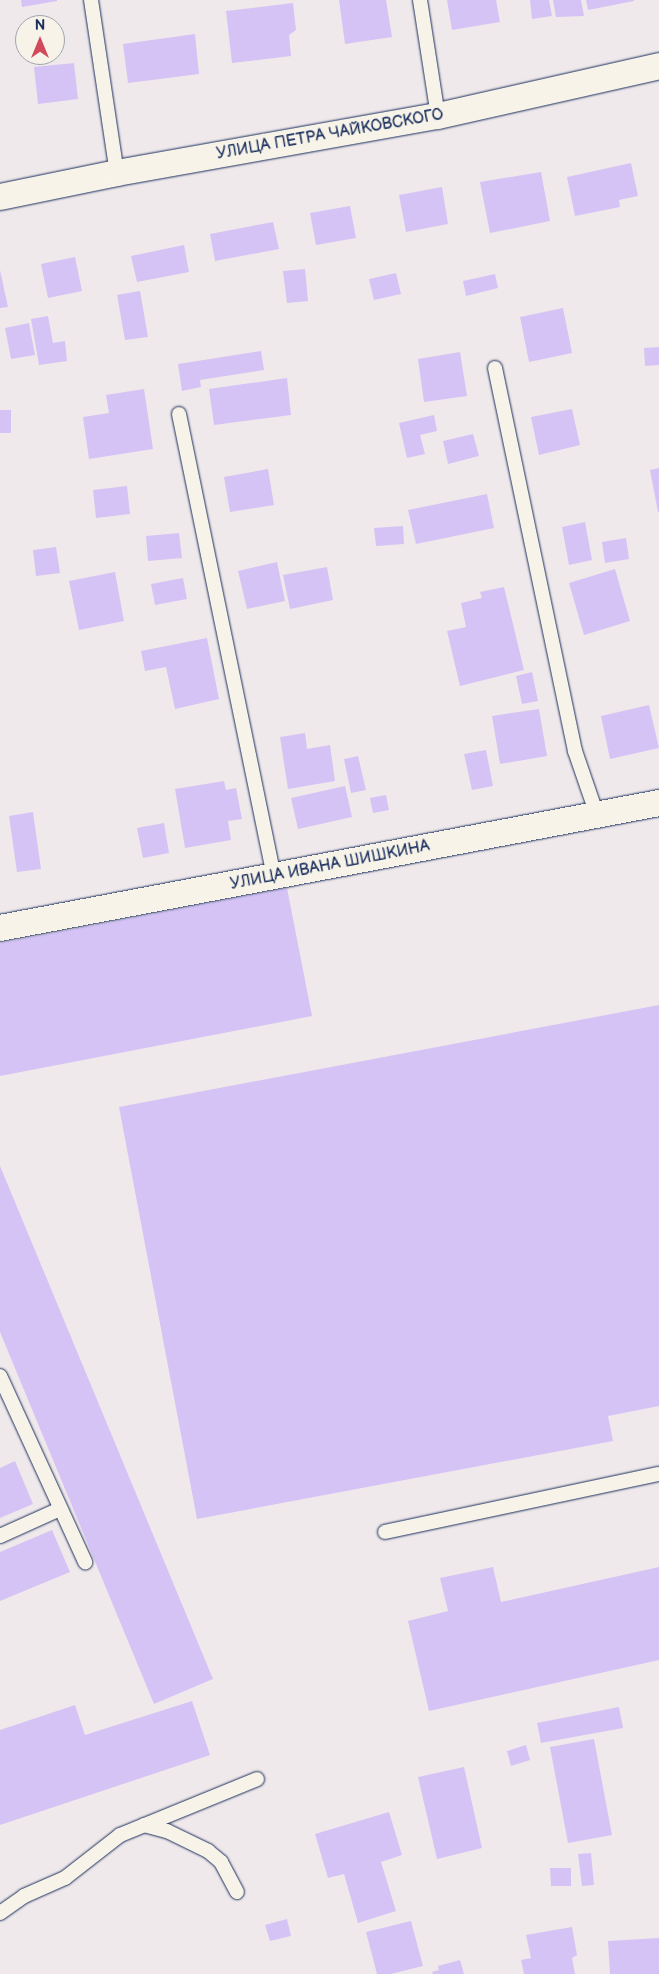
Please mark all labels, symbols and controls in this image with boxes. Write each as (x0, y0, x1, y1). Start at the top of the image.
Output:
north arrow (15, 15, 65, 65)
text: N (35, 17, 45, 34)
street label: УЛИЦА ПЕТРА ЧАЙКОВСКОГО (215, 106, 445, 164)
street label: УЛИЦА ИВАНА ШИШКИНА (229, 837, 431, 895)

